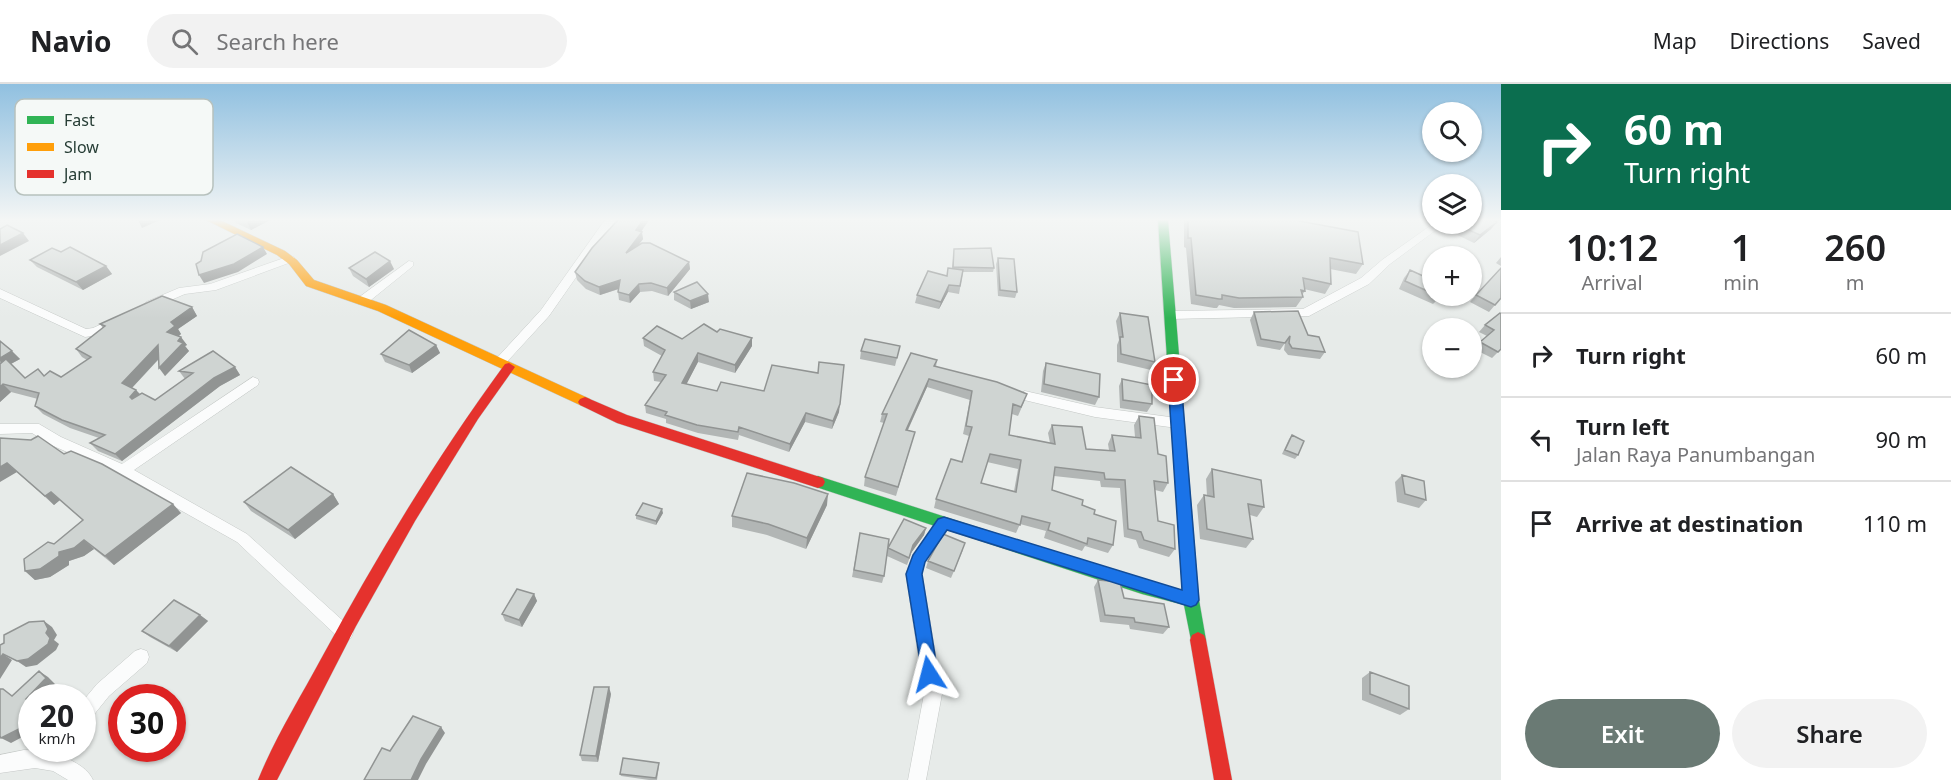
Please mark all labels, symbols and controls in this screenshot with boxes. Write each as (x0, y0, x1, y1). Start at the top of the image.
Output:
search box (147, 14, 567, 68)
text: Navio (30, 22, 111, 60)
icon: search (168, 25, 201, 58)
text: Search here (216, 26, 339, 56)
text: Map (1653, 27, 1697, 55)
text: Directions (1730, 27, 1829, 55)
text: Saved (1862, 27, 1921, 55)
legend (15, 99, 213, 195)
text: 60 m (1624, 100, 1724, 157)
map controls (1422, 102, 1482, 378)
button: search (1422, 102, 1482, 162)
icon: right (1525, 108, 1603, 186)
text: Fast (64, 109, 95, 131)
text: Slow (64, 136, 99, 158)
text: Turn right (1624, 154, 1750, 191)
text: Jam (62, 163, 92, 185)
button: layers (1422, 174, 1482, 234)
text: 10:12 (1566, 223, 1658, 272)
text: 1 (1731, 223, 1752, 272)
text: 260 (1824, 223, 1886, 272)
button: + (1422, 246, 1482, 306)
text: Arrival (1582, 269, 1643, 296)
text: min (1723, 269, 1759, 296)
text: m (1846, 269, 1865, 296)
button: − (1422, 318, 1482, 378)
icon: right (1525, 339, 1558, 372)
text: Turn right (1576, 340, 1686, 370)
text: 60 m (1876, 340, 1927, 370)
pin (1148, 354, 1199, 405)
icon: arrive (1157, 363, 1190, 396)
text: Turn left (1576, 411, 1670, 441)
icon: left (1525, 423, 1558, 456)
text: 90 m (1876, 424, 1927, 454)
text: Jalan Raya Panumbangan (1576, 441, 1815, 468)
icon: arrive (1525, 507, 1558, 540)
text: Arrive at destination (1576, 508, 1803, 538)
text: 110 m (1863, 508, 1927, 538)
position arrow (897, 642, 961, 706)
speed limit sign: 30 (108, 684, 186, 762)
text: 20 (40, 695, 74, 736)
button: Exit (1525, 699, 1720, 768)
button: Share (1732, 699, 1927, 768)
text: km/h (39, 728, 75, 748)

